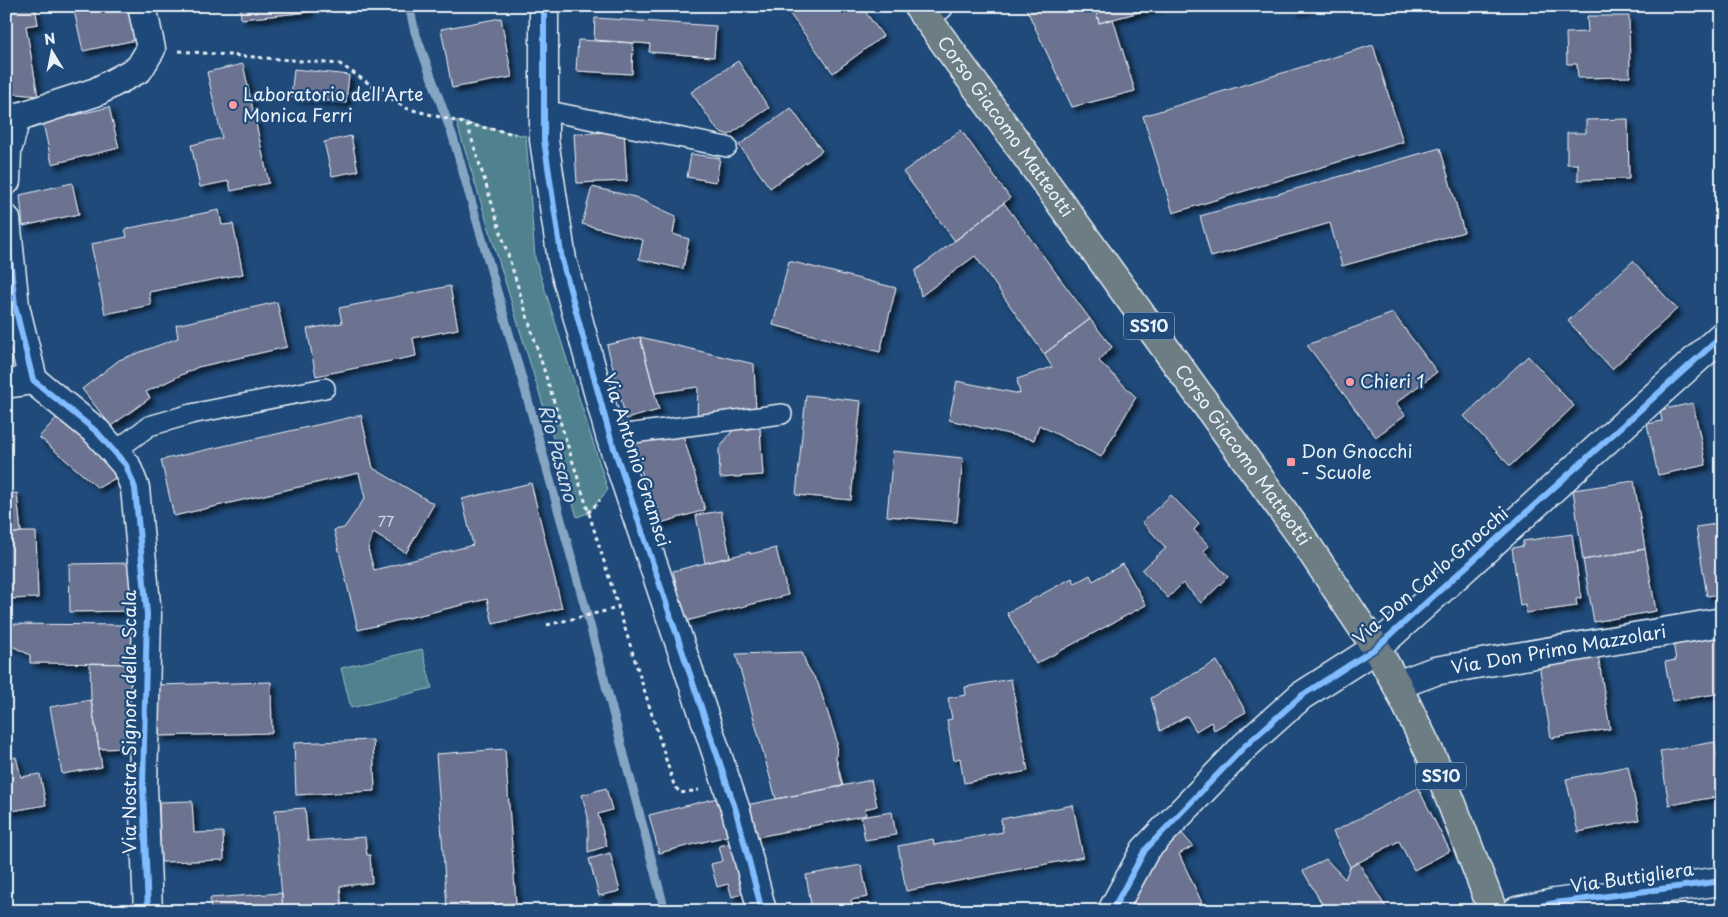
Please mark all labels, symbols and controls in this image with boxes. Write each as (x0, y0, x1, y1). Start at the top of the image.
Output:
text: N (42, 27, 57, 50)
north arrow (28, 28, 78, 78)
street label: Corso Giacomo Matteotti (932, 30, 1081, 222)
place label: Laboratorio dell'Arte Monica Ferri (243, 80, 424, 128)
marker: Laboratorio dell'Arte Monica Ferri (227, 99, 239, 111)
road number: SS10 (1124, 312, 1174, 340)
street label: Corso Giacomo Matteotti (1169, 358, 1319, 550)
place label: Chieri 1 (1360, 367, 1425, 394)
street label: Via Antonio Gramsci (597, 369, 678, 550)
marker: Chieri 1 (1344, 376, 1356, 388)
water label: Rio Pasano (533, 401, 586, 506)
place label: Don Gnocchi - Scuole (1301, 437, 1412, 485)
marker: Don Gnocchi - Scuole (1285, 456, 1297, 468)
street label: Via Don Carlo Gnocchi (1346, 500, 1514, 650)
house number: 77 (378, 509, 394, 532)
street label: Via Nostra Signora della Scala (115, 589, 142, 854)
street label: Via Don Primo Mazzolari (1449, 617, 1668, 680)
road number: SS10 (1416, 762, 1466, 789)
street label: Via Buttigliera (1568, 854, 1695, 899)

